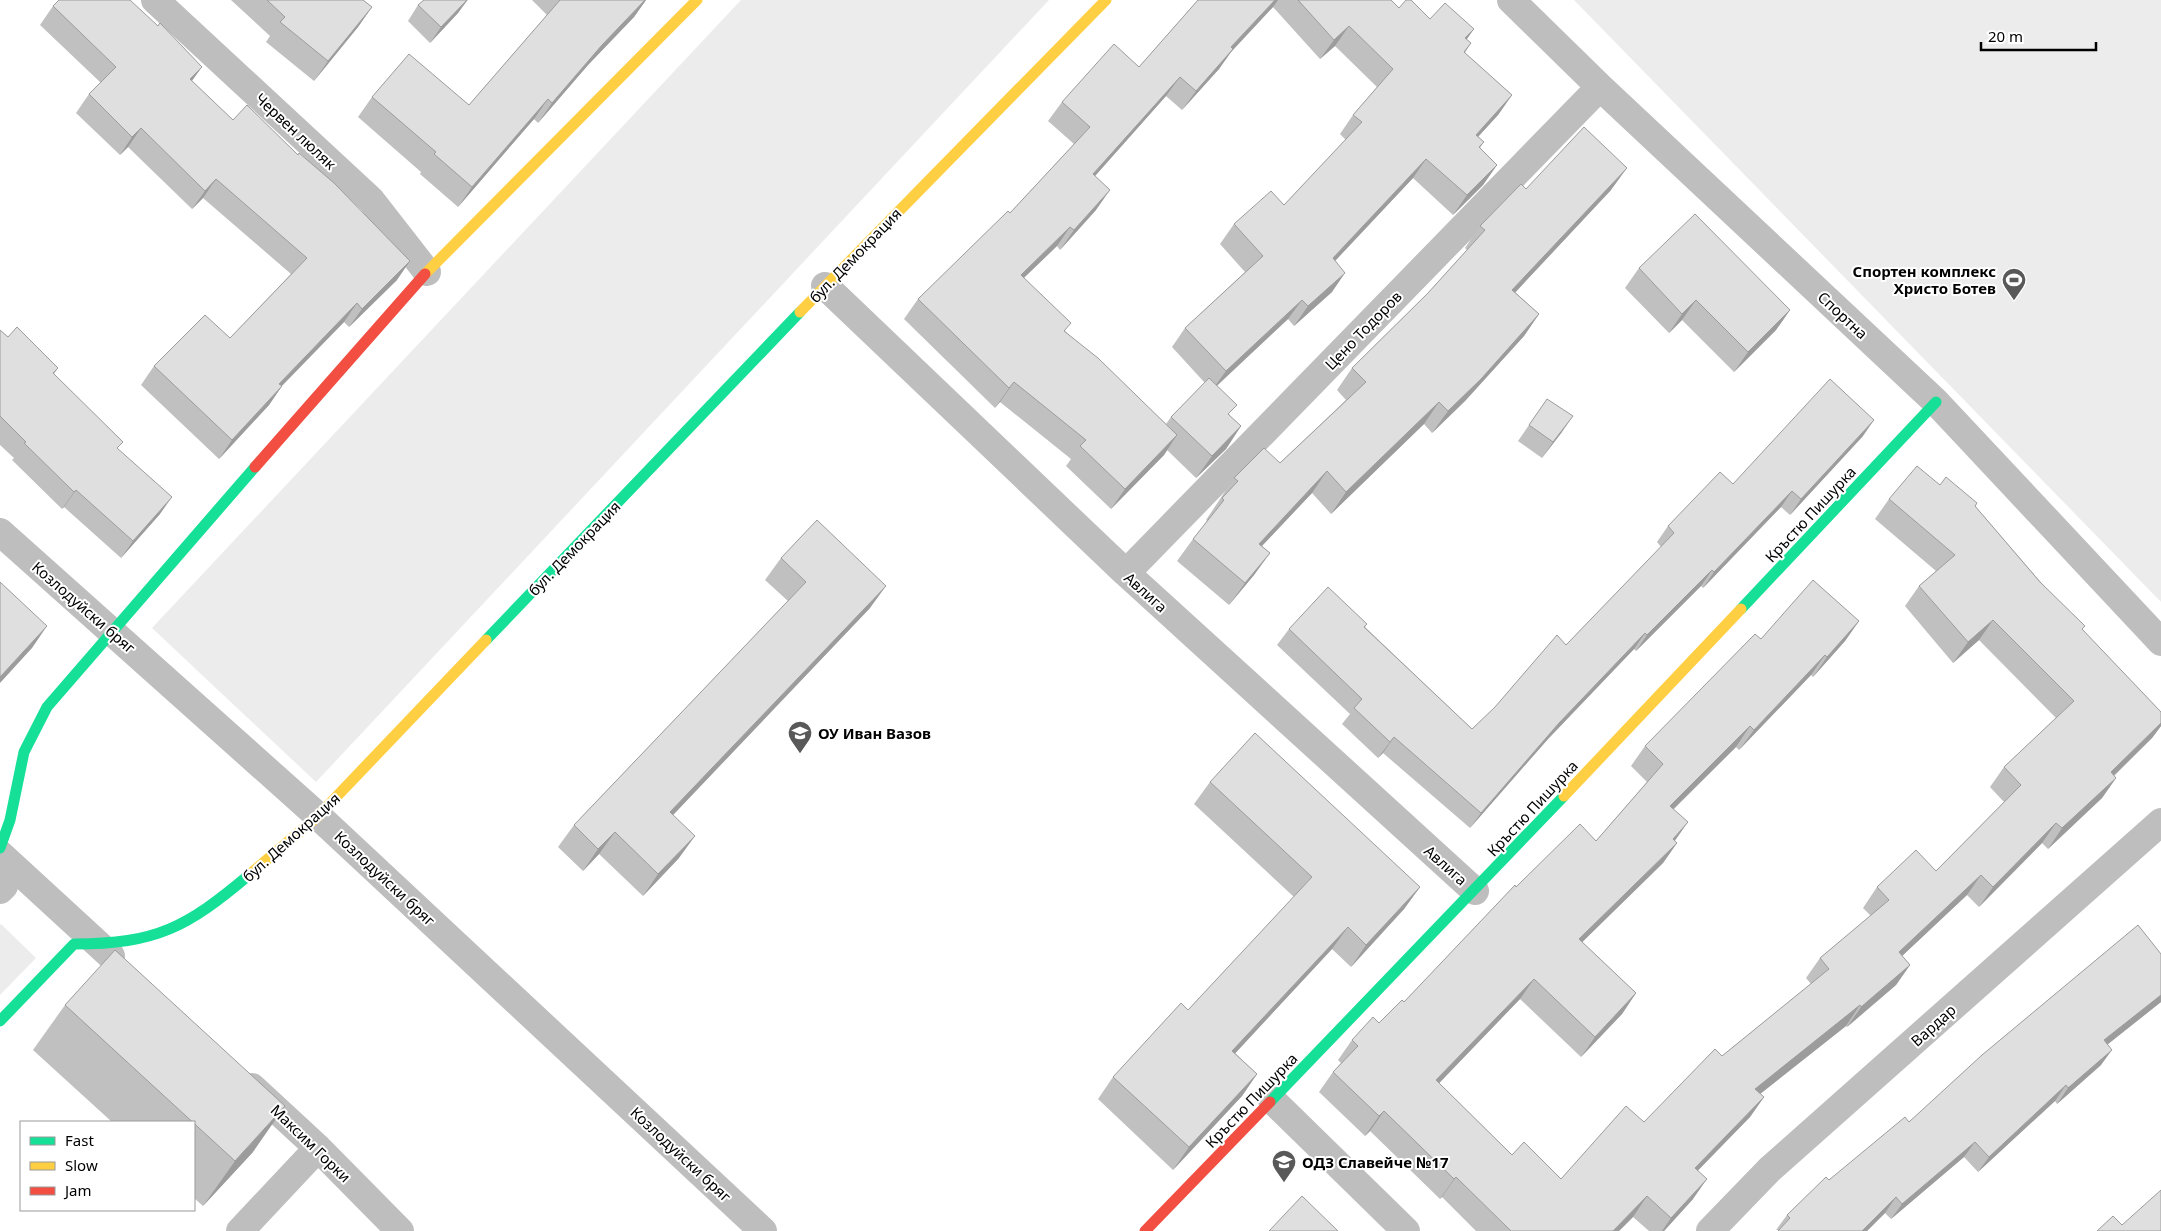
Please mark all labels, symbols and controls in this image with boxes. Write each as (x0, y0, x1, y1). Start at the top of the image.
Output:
scale bar (1981, 20, 2096, 52)
text: 20 m (1988, 26, 2023, 46)
street label: Червен люляк (251, 88, 341, 174)
street label: бул. Демокрация (805, 203, 905, 307)
place label: Спортен комплекс Христо Ботев (1852, 261, 1996, 298)
sports icon: Спортен комплекс Христо Ботев (2001, 267, 2027, 301)
street label: Цено Тодоров (1320, 286, 1406, 374)
street label: Спортна (1814, 287, 1872, 343)
street label: Кръстю Пишурка (1760, 462, 1860, 566)
street label: бул. Демокрация (524, 496, 624, 600)
street label: Козлодуйски бряг (28, 557, 140, 658)
street label: Авлига (1120, 567, 1172, 617)
school or university icon: ОУ Иван Вазов (787, 720, 813, 754)
place label: ОУ Иван Вазов (818, 723, 931, 743)
street label: Кръстю Пишурка (1482, 756, 1582, 860)
street label: бул. Демокрация (238, 788, 344, 886)
street label: Козлодуйски бряг (330, 826, 440, 930)
street label: Авлига (1420, 840, 1472, 890)
street label: Вардар (1906, 1000, 1960, 1050)
street label: Кръстю Пишурка (1201, 1048, 1301, 1152)
street label: Максим Горки (267, 1100, 355, 1186)
street label: Козлодуйски бряг (626, 1102, 736, 1206)
legend (20, 1121, 195, 1211)
text: Fast (65, 1130, 94, 1150)
school or university icon: ОДЗ Славейче №17 (1271, 1149, 1297, 1183)
place label: ОДЗ Славейче №17 (1302, 1152, 1449, 1172)
text: Slow (65, 1155, 98, 1175)
text: Jam (63, 1180, 92, 1200)

